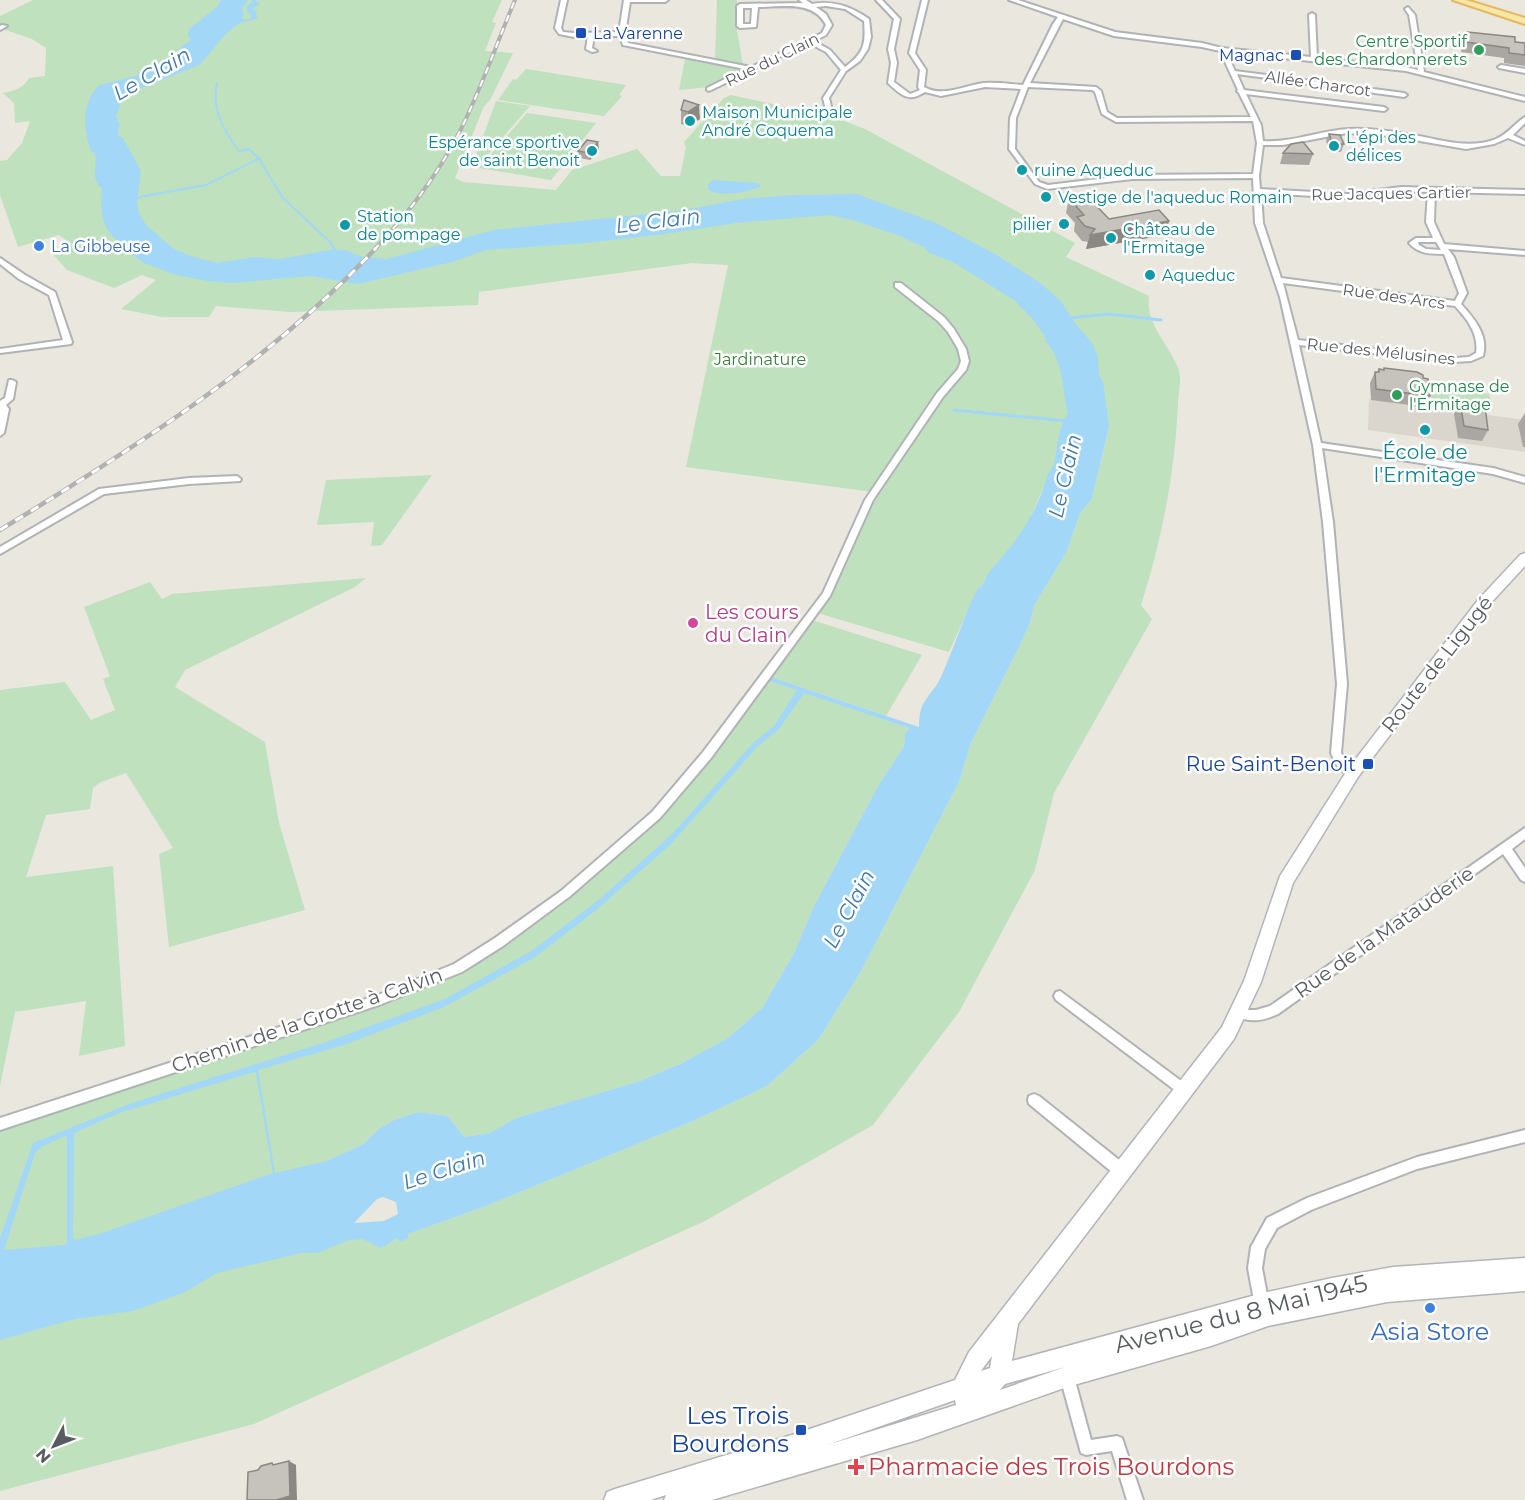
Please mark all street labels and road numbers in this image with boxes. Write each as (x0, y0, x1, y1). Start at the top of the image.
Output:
street label: Rue du Clain (722, 29, 822, 90)
street label: Allée Charcot (1264, 67, 1373, 100)
street label: Rue Jacques Cartier (1311, 183, 1471, 204)
street label: Rue des Arcs (1342, 280, 1447, 313)
street label: Rue des Mélusines (1306, 334, 1456, 369)
street label: Route de Ligugé (1376, 591, 1498, 737)
street label: Rue de la Matauderie (1290, 861, 1478, 1003)
street label: Chemin de la Grotte à Calvin (168, 962, 446, 1078)
street label: Avenue du 8 Mai 1945 (1111, 1268, 1370, 1359)

